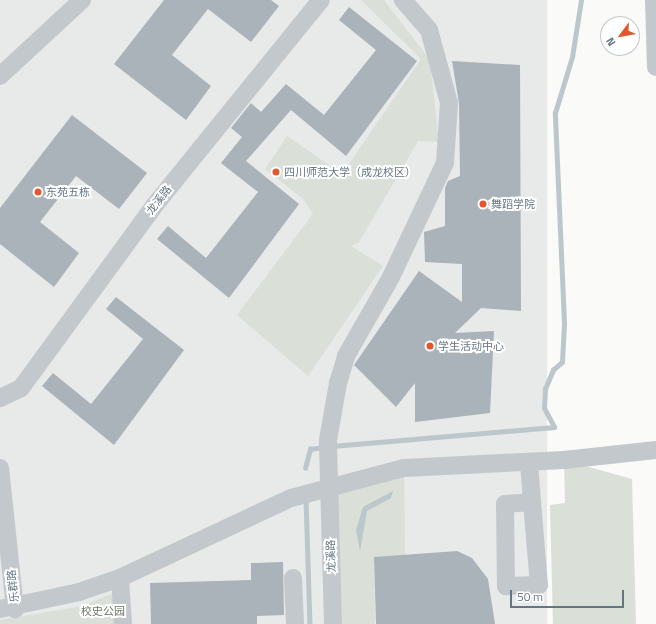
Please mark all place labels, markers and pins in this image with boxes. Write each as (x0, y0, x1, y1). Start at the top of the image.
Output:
place label: 四川师范大学（成龙校区） (284, 165, 416, 179)
marker: 四川师范大学（成龙校区） (271, 167, 281, 177)
place label: 东苑五栋 (46, 185, 90, 199)
marker: 东苑五栋 (33, 187, 43, 197)
place label: 舞蹈学院 (491, 197, 535, 211)
marker: 舞蹈学院 (478, 199, 488, 209)
place label: 学生活动中心 (438, 339, 504, 353)
marker: 学生活动中心 (425, 341, 435, 351)

